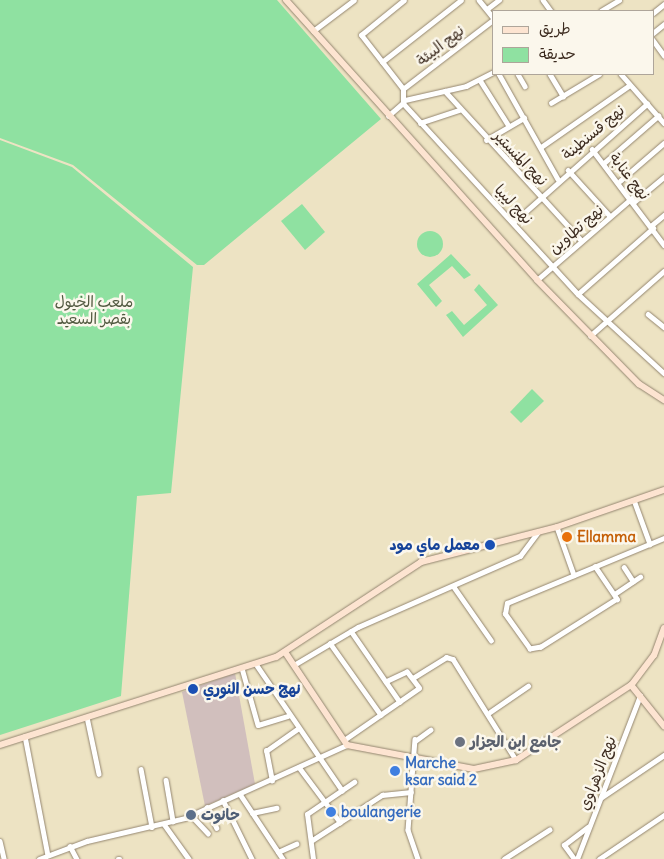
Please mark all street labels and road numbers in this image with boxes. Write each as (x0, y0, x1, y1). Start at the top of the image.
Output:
street label: نهج البيئة (413, 21, 467, 69)
street label: نهج قسنطينة (558, 101, 628, 163)
street label: نهج المنستير (490, 127, 552, 189)
street label: نهج عنابة (606, 149, 654, 203)
street label: نهج ليبيا (491, 180, 537, 228)
street label: نهج تطاوين (545, 200, 607, 258)
street label: نهج الزهراوي (575, 733, 619, 813)

